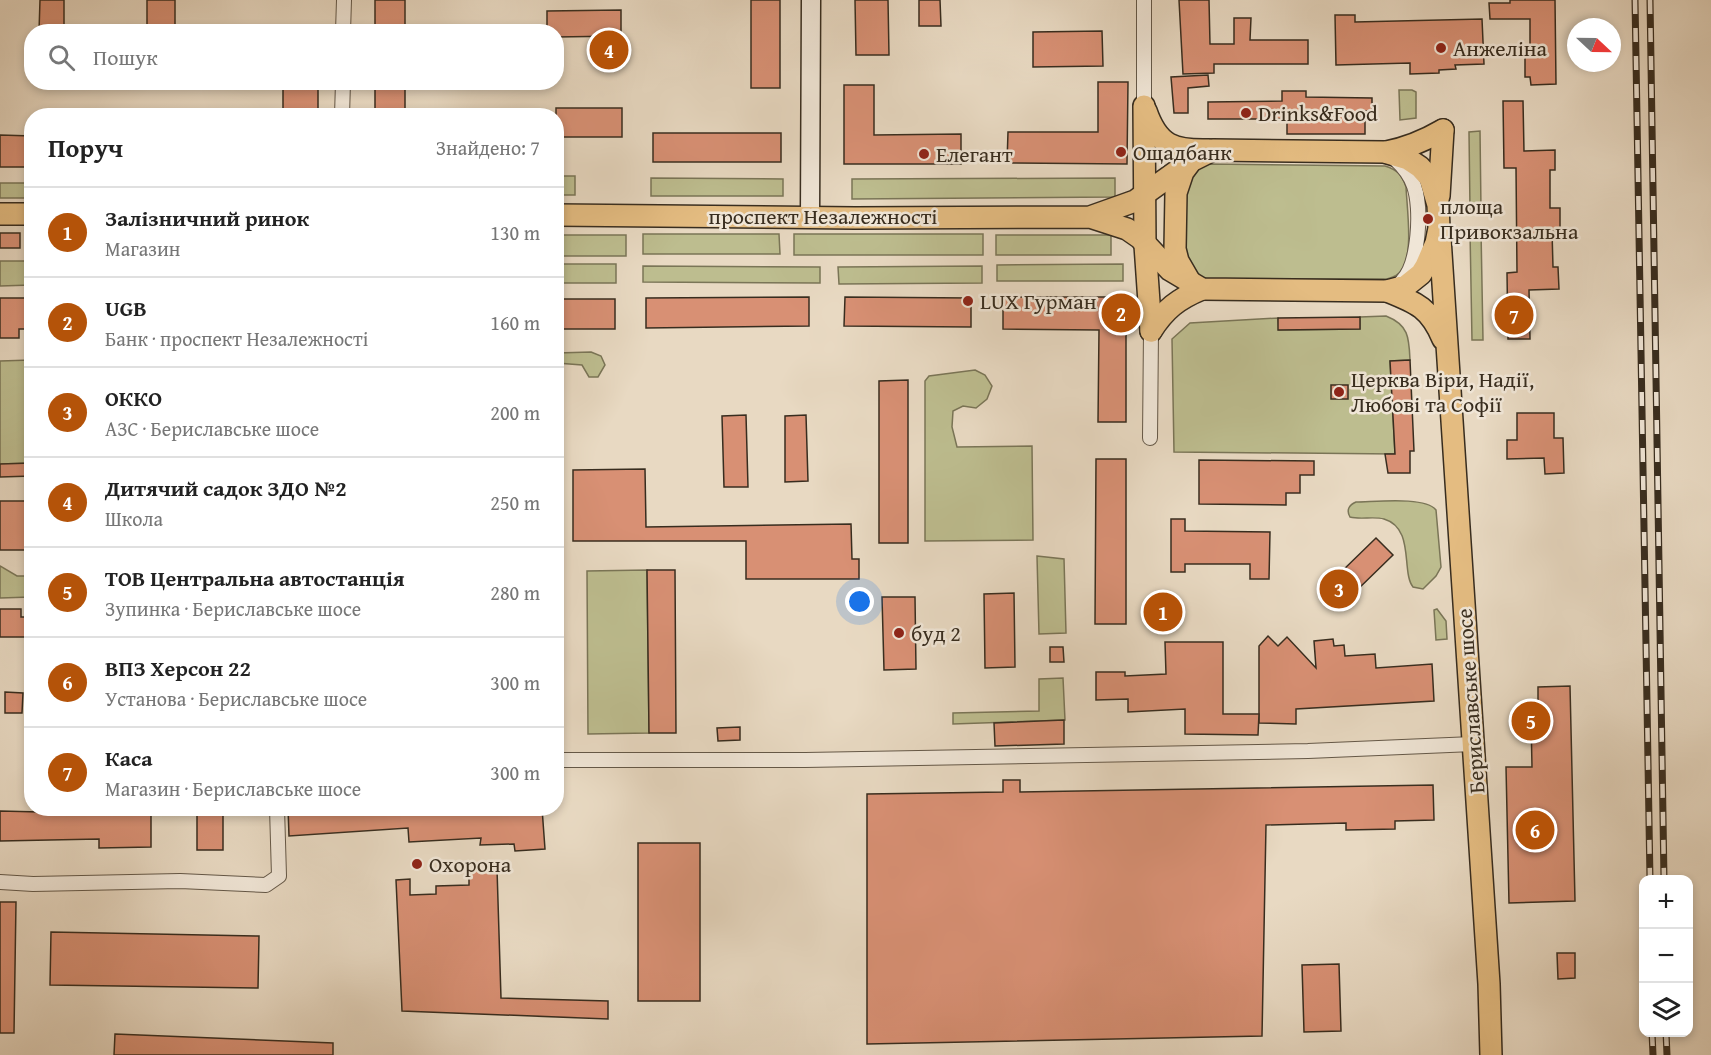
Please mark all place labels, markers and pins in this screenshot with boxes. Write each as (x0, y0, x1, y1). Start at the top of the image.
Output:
pin: 4 (590, 28, 628, 72)
place label: Анжеліна (1453, 32, 1548, 64)
marker: Анжеліна (1434, 41, 1448, 55)
place label: Drinks&Food (1258, 97, 1378, 129)
marker: Drinks&Food (1239, 106, 1253, 120)
place label: Ощадбанк (1133, 136, 1232, 168)
place label: Елегант (936, 138, 1013, 170)
marker: Ощадбанк (1114, 145, 1128, 159)
marker: Елегант (917, 147, 931, 161)
place label: площа Привокзальна (1440, 190, 1579, 247)
marker: площа Привокзальна (1421, 212, 1435, 226)
place label: LUX Гурман (980, 285, 1097, 317)
pin: 2 (1102, 290, 1140, 336)
pin: 7 (1494, 292, 1534, 338)
marker: LUX Гурман (961, 294, 975, 308)
place label: Церква Віри, Надії, Любові та Софії (1351, 363, 1534, 420)
marker: Церква Віри, Надії, Любові та Софії (1332, 385, 1346, 399)
pin: 3 (1320, 566, 1358, 612)
pin: 1 (1144, 590, 1182, 634)
place label: буд 2 (911, 617, 961, 649)
marker: буд 2 (892, 626, 906, 640)
pin: 5 (1512, 698, 1550, 744)
pin: 6 (1516, 808, 1555, 852)
place label: Охорона (429, 848, 512, 880)
marker: Охорона (410, 857, 424, 871)

